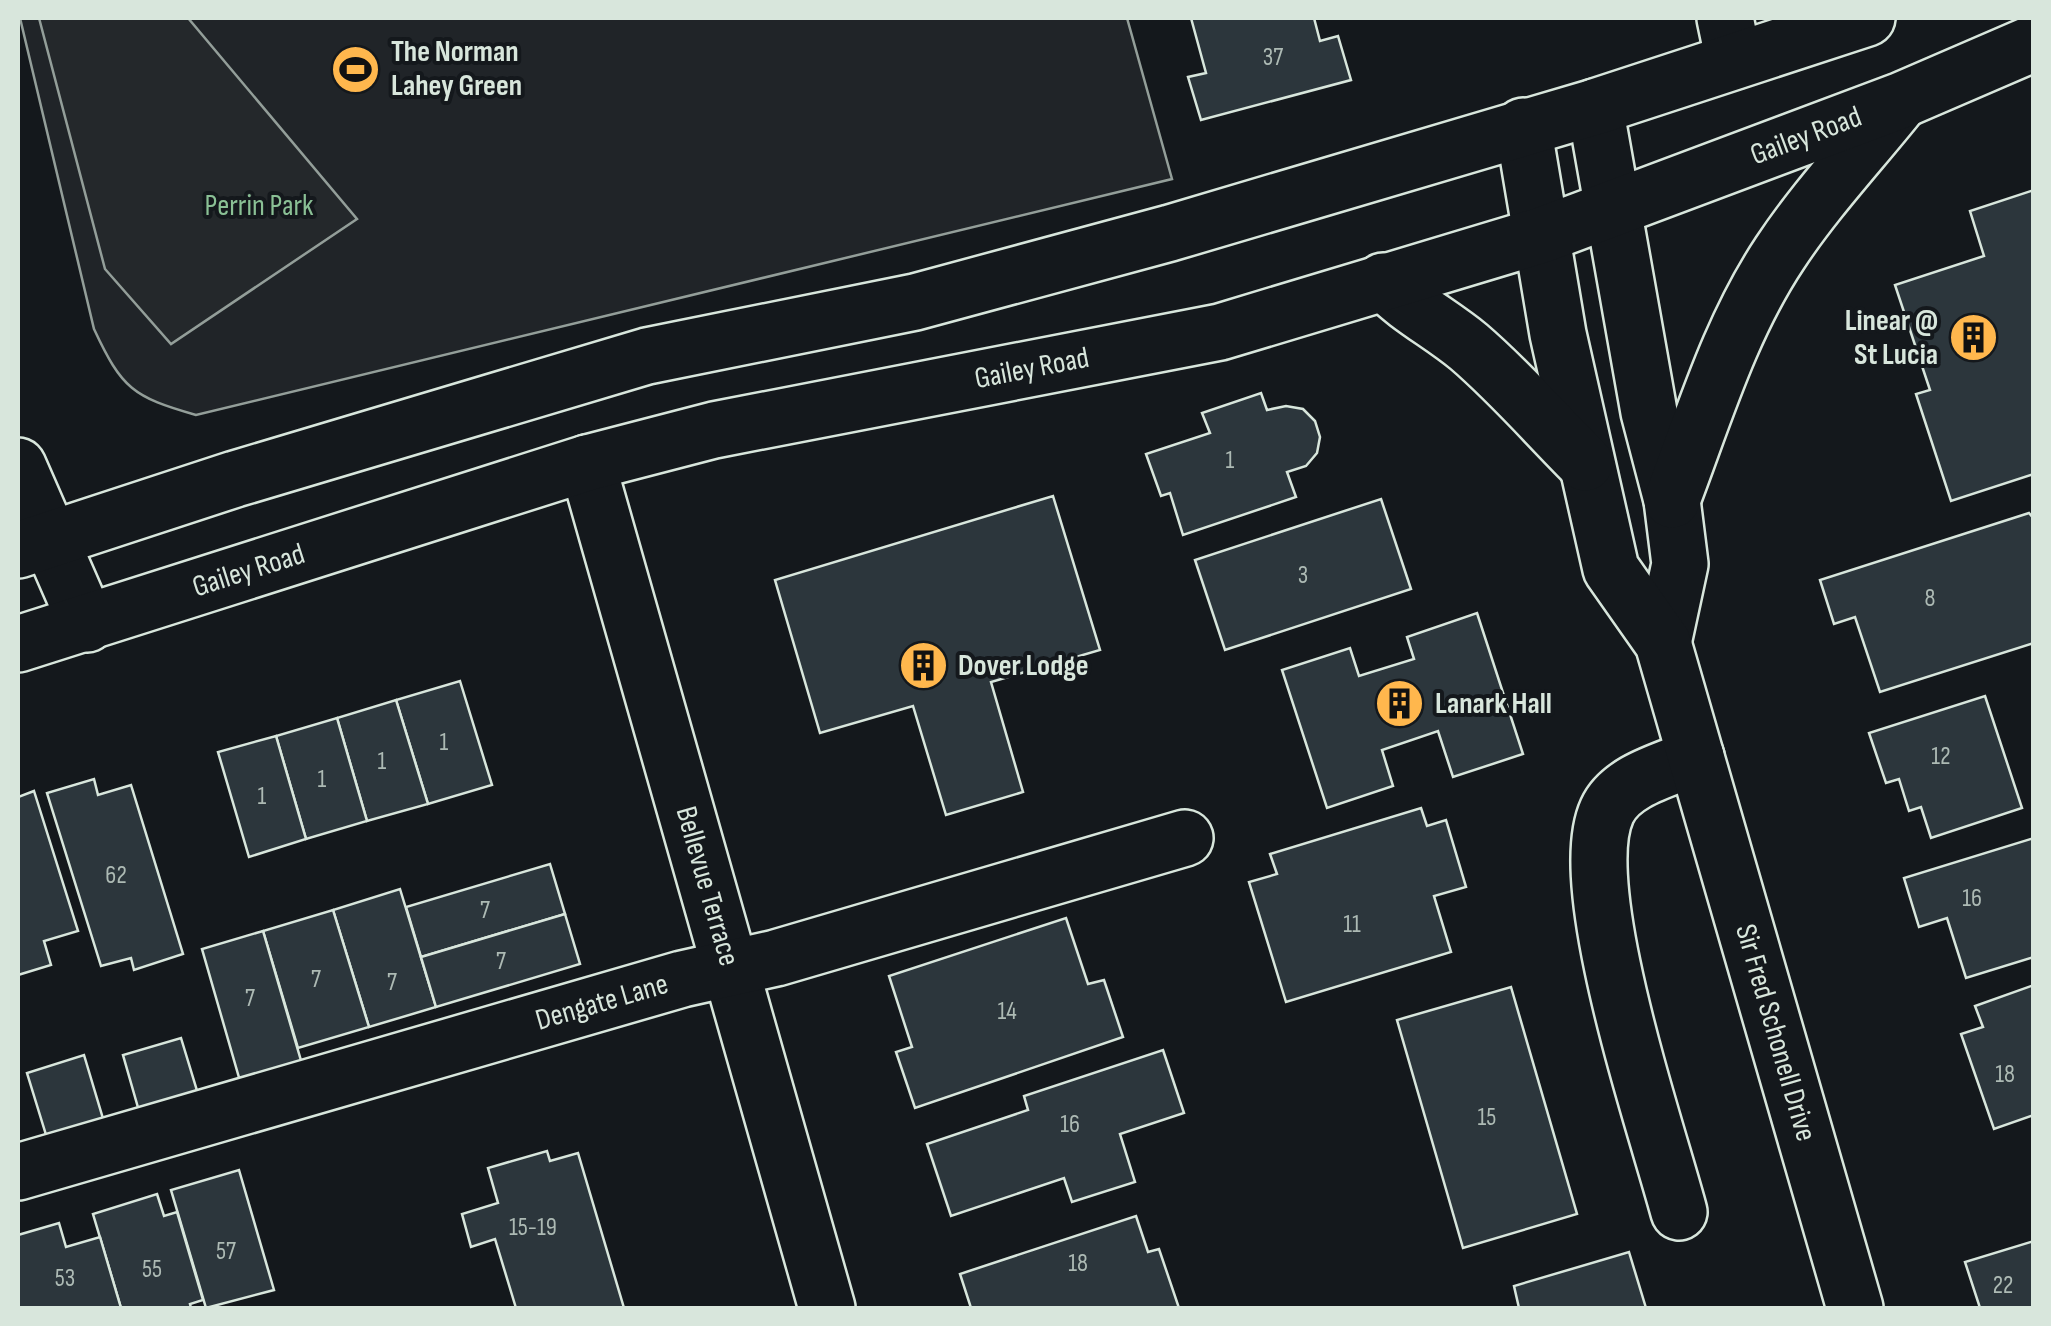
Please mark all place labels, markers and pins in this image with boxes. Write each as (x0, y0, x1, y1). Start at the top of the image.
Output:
place label: The Norman Lahey Green (391, 34, 522, 104)
sports icon: The Norman Lahey Green (330, 43, 382, 95)
place label: Linear @ St Lucia (1845, 303, 1938, 373)
building icon: Linear @ St Lucia (1947, 312, 1999, 364)
building icon: Dover Lodge (897, 640, 949, 692)
place label: Dover Lodge (958, 648, 1089, 684)
building icon: Lanark Hall (1374, 678, 1426, 730)
place label: Lanark Hall (1435, 686, 1552, 722)

